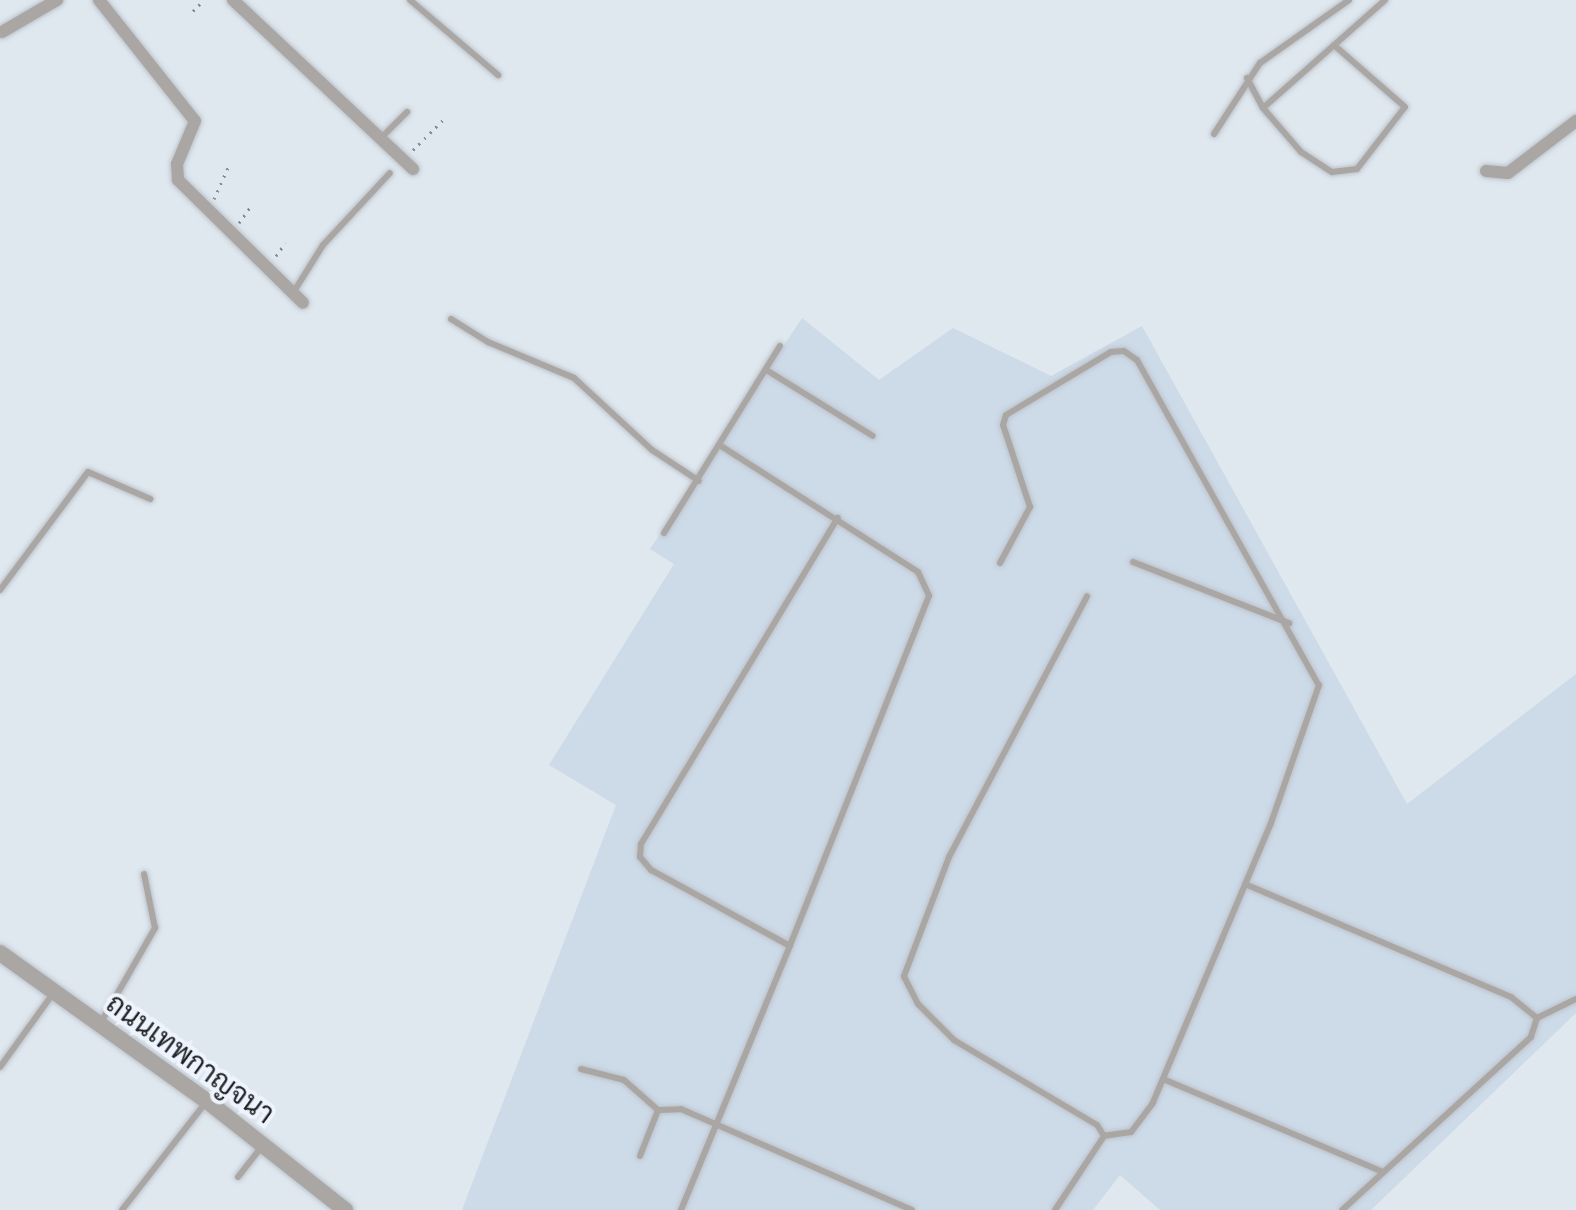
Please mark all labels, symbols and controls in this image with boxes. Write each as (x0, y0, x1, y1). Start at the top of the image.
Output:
street label: ถนนเทพกาญจนา (100, 987, 280, 1131)

